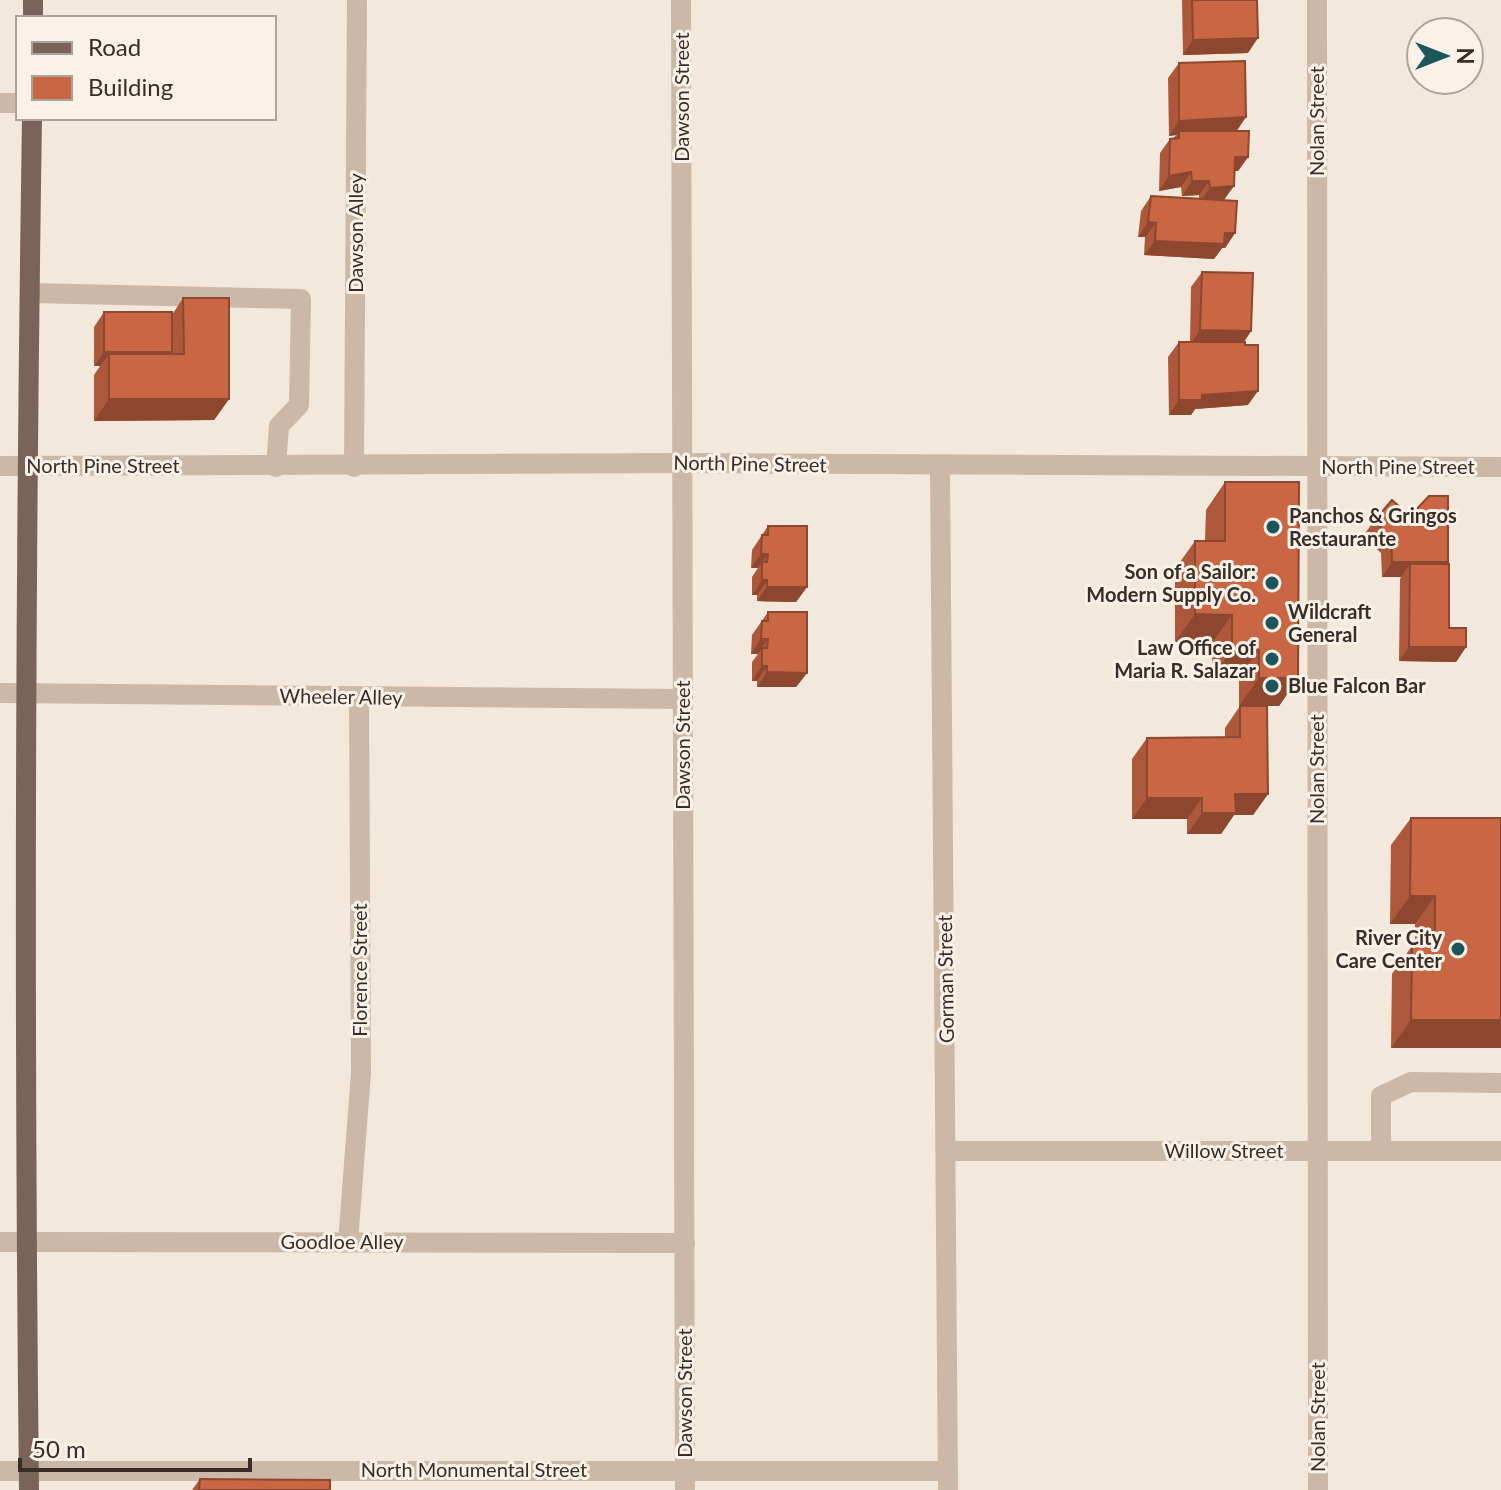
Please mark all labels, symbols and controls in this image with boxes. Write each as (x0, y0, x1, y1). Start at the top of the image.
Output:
legend (16, 16, 276, 120)
north arrow (1405, 16, 1485, 96)
text: Road (88, 32, 141, 61)
street label: Dawson Street (669, 32, 693, 162)
text: N (1452, 48, 1479, 64)
street label: Nolan Street (1304, 66, 1328, 176)
text: Building (88, 72, 173, 101)
street label: Dawson Alley (343, 173, 367, 293)
street label: North Pine Street (673, 450, 827, 476)
street label: North Pine Street (26, 453, 180, 477)
street label: North Pine Street (1321, 454, 1475, 478)
place label: Panchos & Gringos Restaurante (1289, 503, 1457, 550)
marker: Panchos & Gringos Restaurante (1264, 518, 1282, 536)
place label: Son of a Sailor: Modern Supply Co. (1086, 559, 1256, 606)
marker: Son of a Sailor: Modern Supply Co. (1263, 574, 1281, 592)
place label: Wildcraft General (1288, 599, 1372, 646)
marker: Wildcraft General (1263, 614, 1281, 632)
place label: Law Office of Maria R. Salazar (1114, 635, 1257, 682)
marker: Law Office of Maria R. Salazar (1263, 650, 1281, 668)
place label: Blue Falcon Bar (1288, 673, 1426, 697)
marker: Blue Falcon Bar (1263, 677, 1281, 695)
street label: Dawson Street (670, 680, 694, 810)
street label: Wheeler Alley (279, 683, 403, 709)
street label: Nolan Street (1304, 714, 1328, 824)
street label: Florence Street (347, 903, 371, 1037)
street label: Gorman Street (932, 915, 958, 1043)
place label: River City Care Center (1336, 925, 1443, 972)
marker: River City Care Center (1449, 940, 1467, 958)
street label: Willow Street (1164, 1138, 1284, 1162)
street label: Goodloe Alley (281, 1229, 404, 1253)
street label: Dawson Street (672, 1328, 696, 1458)
street label: Nolan Street (1305, 1362, 1329, 1472)
scale bar (20, 1422, 250, 1472)
text: 50 m (32, 1434, 86, 1463)
street label: North Monumental Street (361, 1457, 587, 1481)

